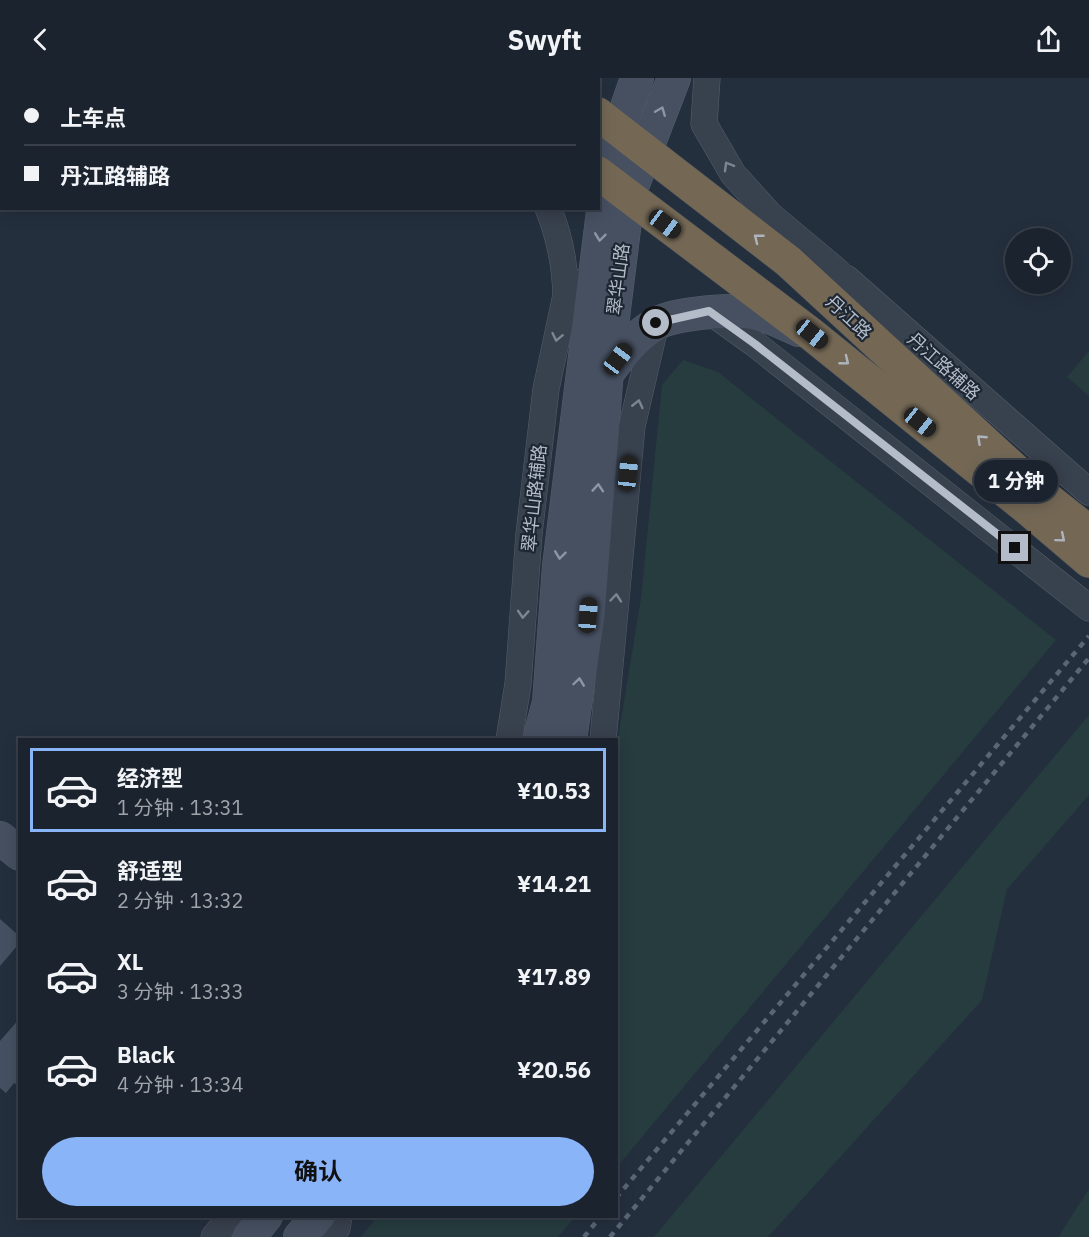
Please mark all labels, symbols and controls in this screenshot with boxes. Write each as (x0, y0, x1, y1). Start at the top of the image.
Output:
text: Swyft (507, 22, 582, 57)
icon: back (24, 23, 57, 56)
icon: share (1032, 23, 1065, 56)
text: 上车点 (60, 103, 126, 132)
one-way arrow (654, 107, 666, 118)
text: 丹江路辅路 (60, 161, 170, 190)
one-way arrow (724, 162, 735, 172)
car (645, 206, 685, 242)
map controls (1005, 228, 1071, 294)
button: locate (1005, 228, 1071, 294)
one-way arrow (594, 232, 606, 241)
one-way arrow (754, 235, 765, 246)
street label: 翠华山路 (602, 242, 634, 316)
street label: 丹江路 (821, 290, 877, 344)
route start (642, 309, 669, 336)
car (792, 316, 832, 352)
street label: 丹江路辅路 (903, 327, 985, 405)
one-way arrow (551, 332, 564, 342)
car (600, 339, 636, 379)
one-way arrow (838, 354, 849, 365)
one-way arrow (630, 399, 643, 409)
car (900, 404, 940, 440)
one-way arrow (977, 435, 988, 446)
street label: 翠华山路辅路 (517, 443, 551, 553)
car (617, 454, 639, 492)
callout: 1 分钟 (973, 461, 1057, 503)
text: 1 分钟 (988, 467, 1044, 494)
one-way arrow (591, 483, 604, 492)
one-way arrow (1054, 530, 1065, 541)
route end (1001, 534, 1028, 561)
one-way arrow (555, 551, 567, 560)
one-way arrow (609, 593, 622, 602)
car (578, 596, 598, 634)
one-way arrow (517, 610, 530, 619)
one-way arrow (572, 677, 584, 686)
icon: car (45, 763, 99, 817)
text: 经济型 (117, 763, 183, 792)
text: ¥10.53 (517, 776, 591, 805)
text: 1 分钟 · 13:31 (117, 794, 244, 821)
icon: car (45, 856, 99, 910)
text: 舒适型 (117, 856, 183, 885)
text: ¥14.21 (517, 869, 591, 898)
text: 2 分钟 · 13:32 (117, 887, 244, 914)
text: XL (117, 947, 143, 976)
icon: car (45, 949, 99, 1003)
text: ¥17.89 (517, 962, 591, 991)
text: 3 分钟 · 13:33 (117, 978, 244, 1005)
text: Black (117, 1040, 175, 1069)
icon: car (45, 1042, 99, 1096)
text: ¥20.56 (517, 1055, 591, 1084)
text: 4 分钟 · 13:34 (117, 1071, 244, 1098)
button: 确认 (42, 1137, 594, 1206)

